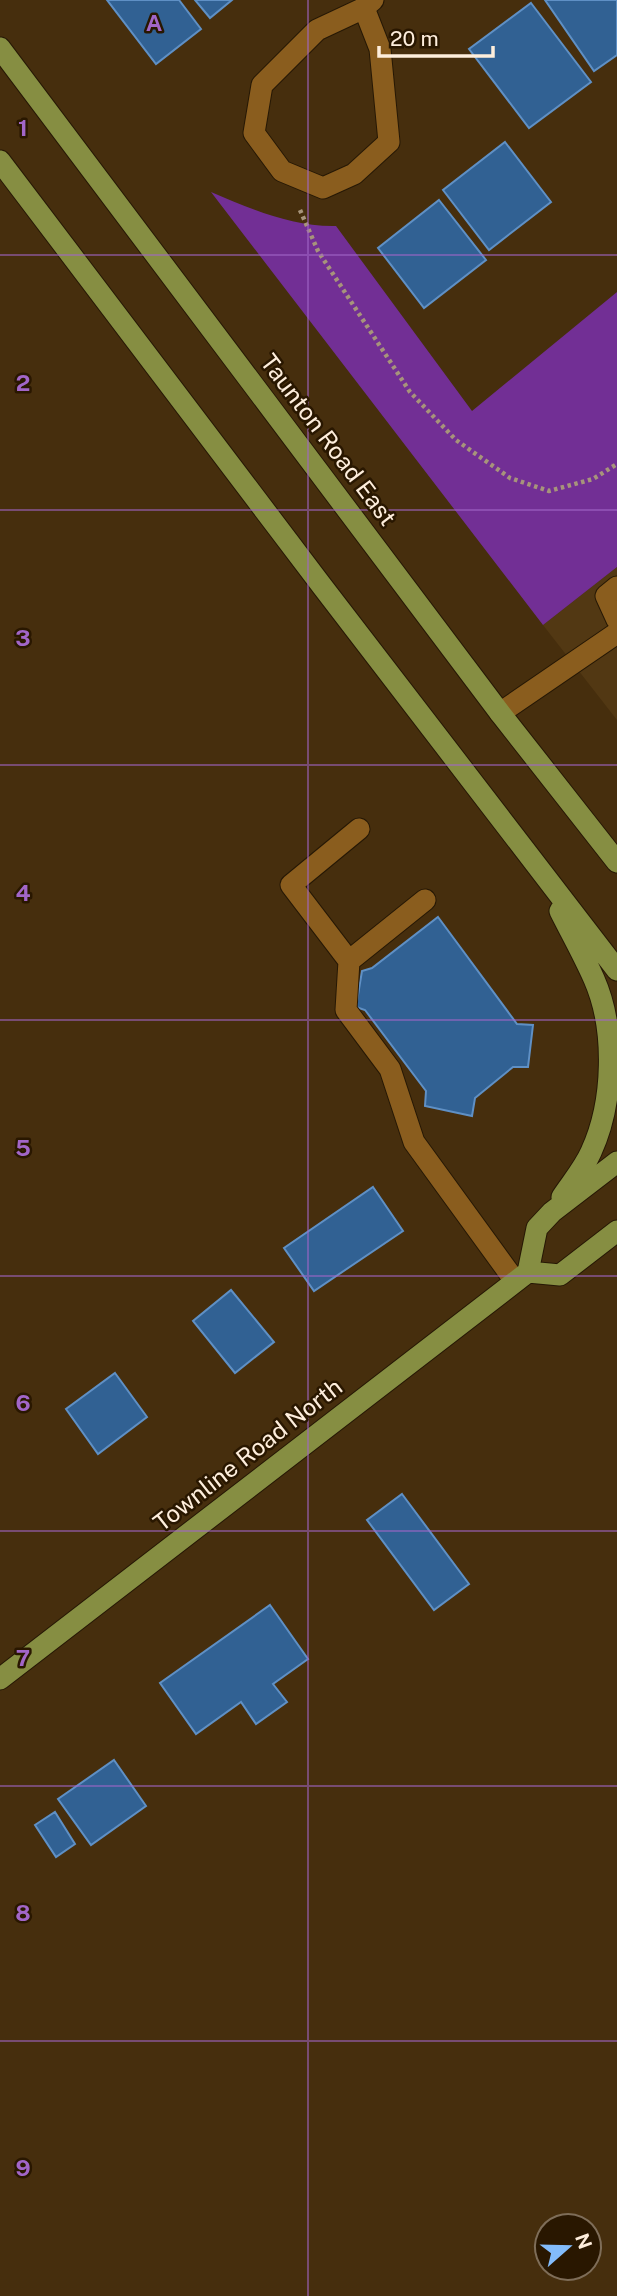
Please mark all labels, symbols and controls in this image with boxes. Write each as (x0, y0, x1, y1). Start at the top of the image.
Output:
text: A (146, 9, 163, 36)
scale bar (379, 14, 493, 58)
text: 20 m (390, 26, 439, 51)
text: 1 (18, 114, 28, 141)
street label: Taunton Road East (255, 348, 402, 531)
text: 2 (16, 369, 30, 396)
text: 3 (15, 624, 31, 651)
text: 4 (15, 879, 31, 906)
text: 5 (15, 1134, 31, 1161)
street label: Townline Road North (148, 1372, 347, 1536)
text: 6 (15, 1389, 31, 1416)
text: 7 (16, 1644, 30, 1671)
text: 8 (15, 1899, 31, 1926)
text: 9 (15, 2154, 31, 2181)
north arrow (533, 2212, 603, 2282)
text: N (571, 2230, 597, 2252)

